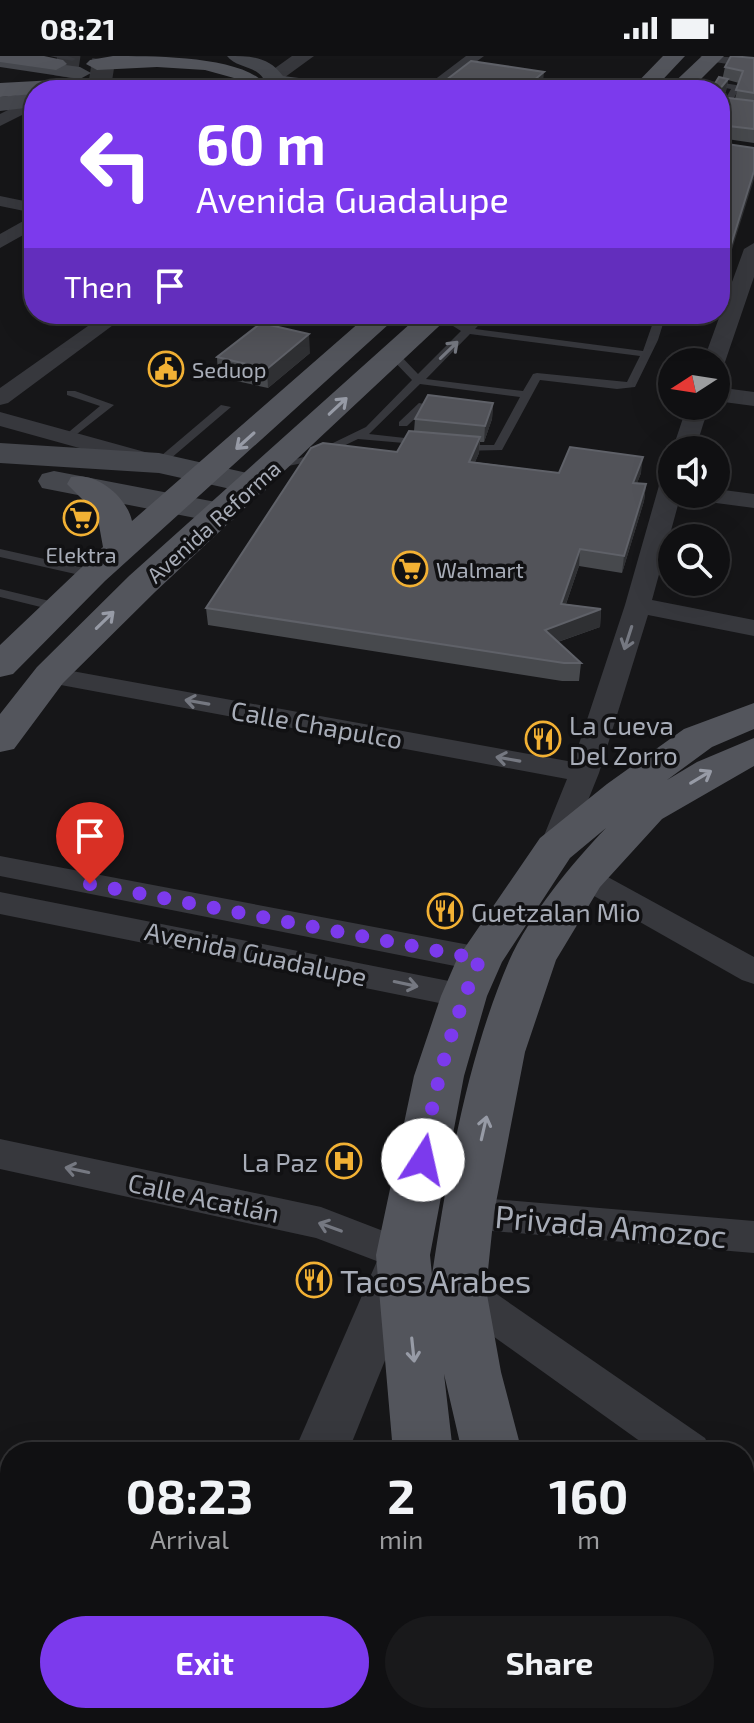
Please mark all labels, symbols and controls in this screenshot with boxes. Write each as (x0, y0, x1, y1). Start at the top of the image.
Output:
text: 08:21 (40, 10, 116, 46)
text: 60 m (196, 109, 326, 176)
icon: left (64, 112, 168, 216)
text: Avenida Guadalupe (196, 177, 509, 220)
icon: arrive (148, 264, 192, 308)
text: Then (64, 268, 132, 304)
one-way arrow (439, 341, 458, 360)
north arrow (658, 348, 730, 420)
map controls (658, 348, 730, 596)
public building icon: Seduop (147, 350, 185, 388)
place label: Seduop (192, 356, 267, 382)
one-way arrow (328, 397, 348, 416)
one-way arrow (236, 432, 256, 450)
button: sound (658, 436, 730, 508)
street label: Avenida Reforma (141, 454, 285, 588)
supermarket icon: Elektra (62, 499, 100, 537)
button: search (658, 524, 730, 596)
place label: Elektra (45, 541, 117, 567)
supermarket icon: Walmart (391, 550, 429, 588)
place label: Walmart (436, 556, 524, 582)
one-way arrow (95, 611, 114, 630)
one-way arrow (619, 625, 634, 650)
one-way arrow (184, 693, 210, 708)
street label: Calle Chapulco (229, 694, 405, 754)
place label: La Cueva Del Zorro (569, 709, 678, 770)
restaurant icon: La Cueva Del Zorro (524, 720, 562, 758)
one-way arrow (495, 750, 521, 765)
one-way arrow (689, 769, 712, 785)
pin (56, 802, 124, 884)
icon: arrive (68, 814, 112, 858)
restaurant icon: Guetzalan Mio (426, 892, 464, 930)
place label: Guetzalan Mio (471, 896, 640, 927)
street label: Avenida Guadalupe (142, 914, 370, 992)
one-way arrow (393, 977, 418, 992)
one-way arrow (477, 1115, 492, 1141)
position arrow (381, 1118, 465, 1202)
hospital icon: La Paz (325, 1142, 363, 1180)
place label: La Paz (242, 1146, 318, 1177)
one-way arrow (64, 1162, 90, 1177)
street label: Calle Acatlán (126, 1166, 282, 1228)
street label: Privada Amozoc (494, 1196, 728, 1254)
one-way arrow (318, 1219, 343, 1233)
restaurant icon: Tacos Arabes (295, 1261, 333, 1299)
place label: Tacos Arabes (340, 1261, 531, 1299)
one-way arrow (405, 1336, 420, 1363)
text: 08:23 (126, 1466, 253, 1524)
text: 2 (387, 1466, 415, 1524)
text: 160 (549, 1466, 628, 1524)
text: Arrival (150, 1523, 229, 1554)
text: min (379, 1523, 423, 1554)
text: m (577, 1523, 600, 1554)
button: Exit (40, 1616, 369, 1708)
button: Share (385, 1616, 714, 1708)

